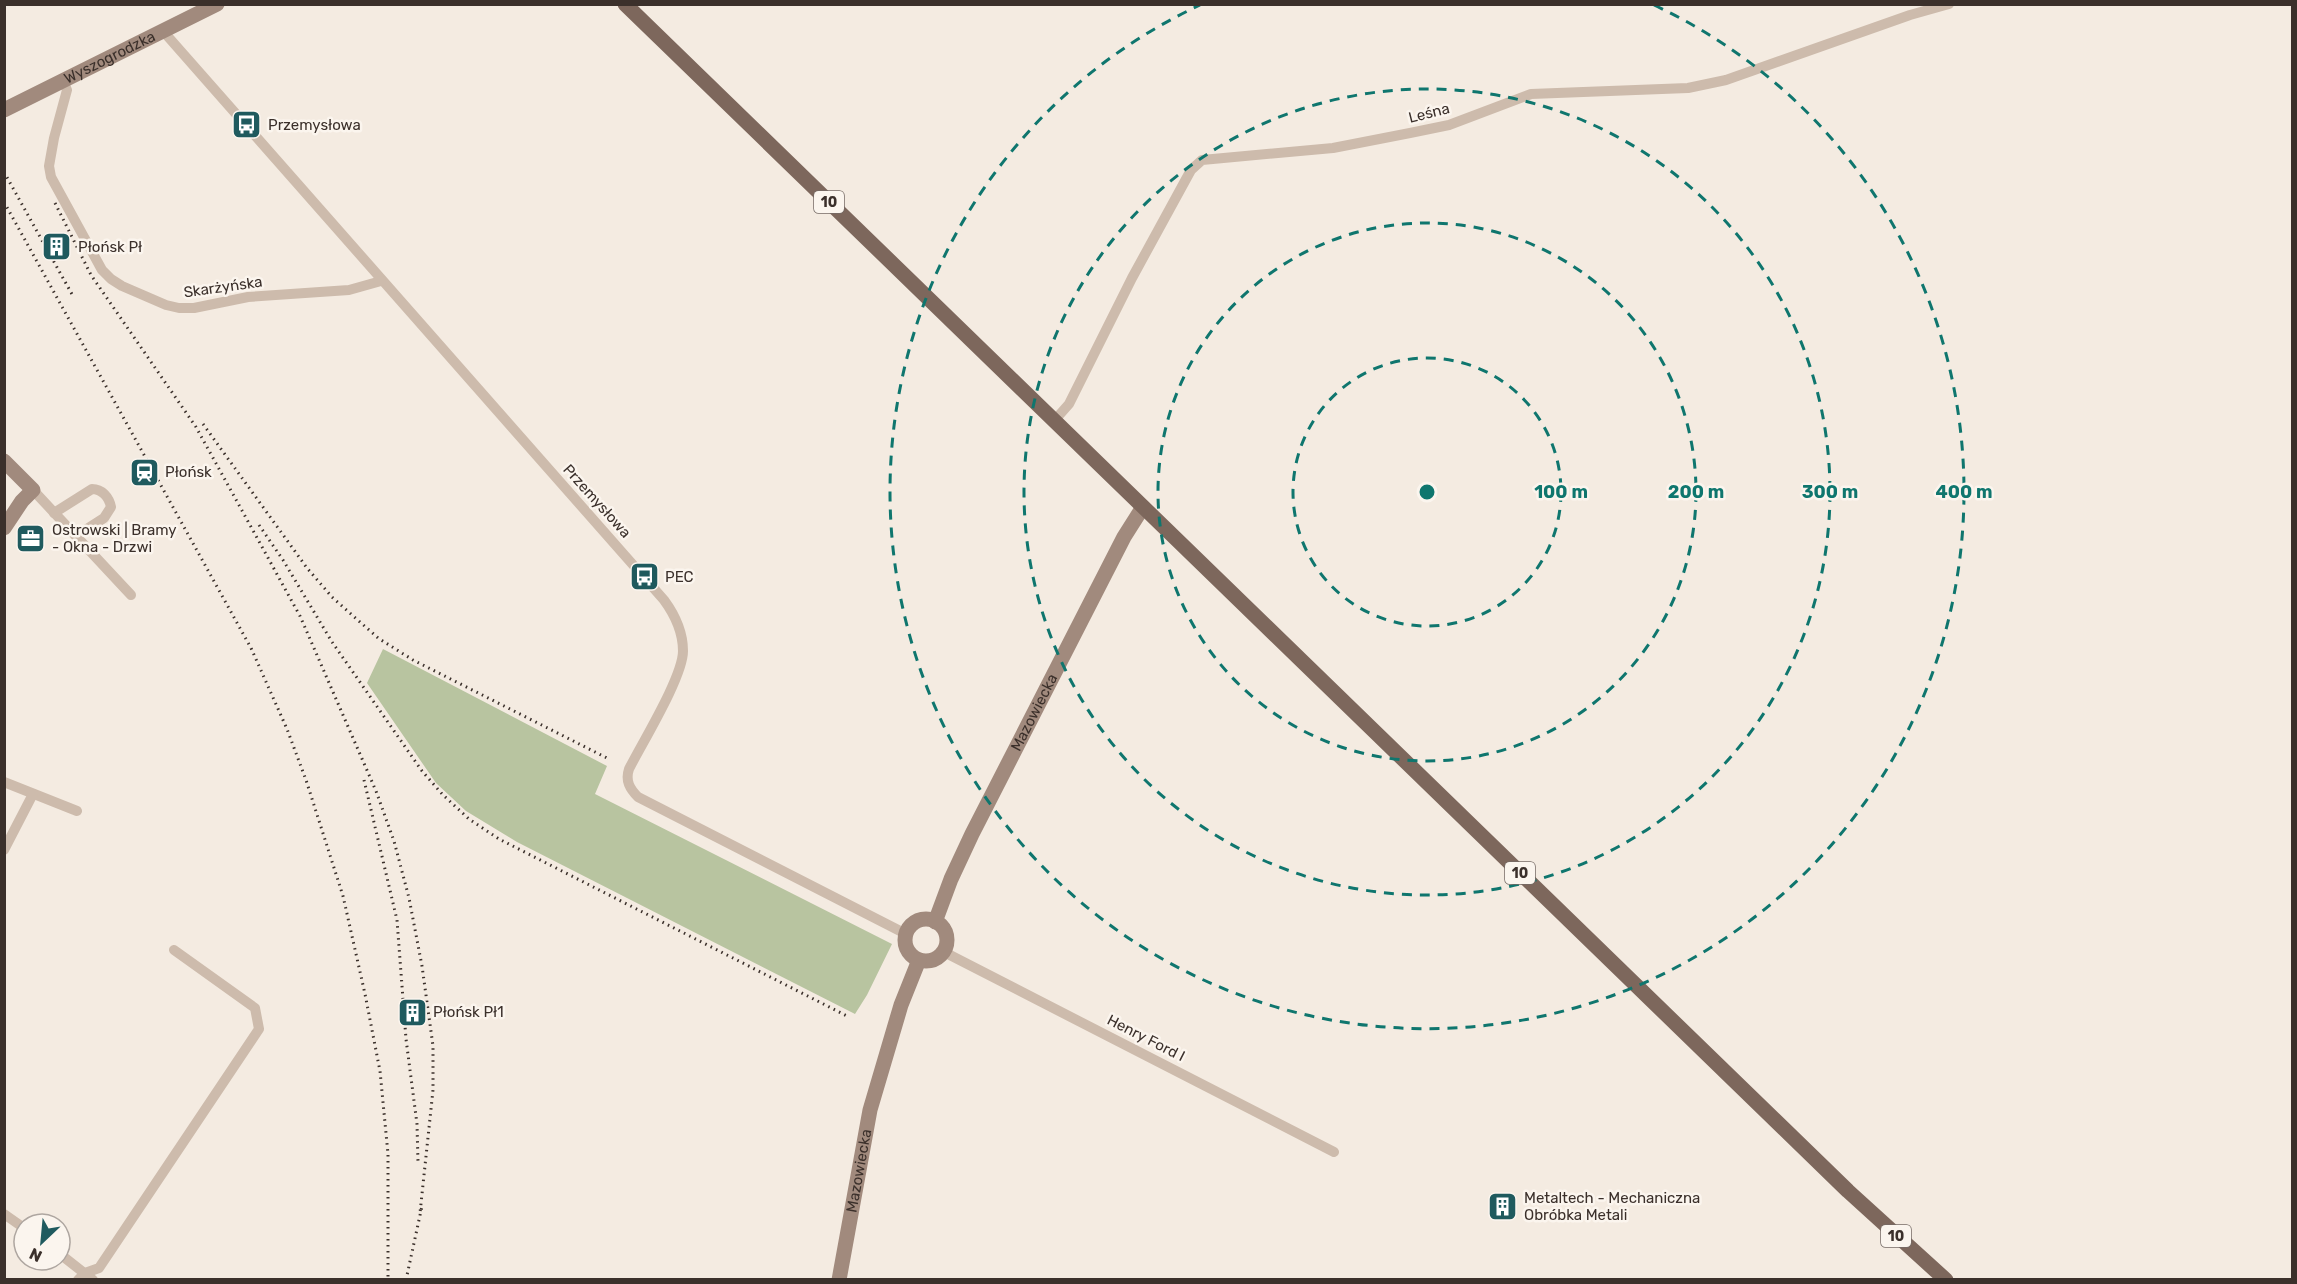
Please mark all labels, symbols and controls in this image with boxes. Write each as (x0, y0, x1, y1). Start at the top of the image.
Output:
street label: Wyszogrodzka (61, 27, 158, 88)
street label: Leśna (1407, 99, 1451, 127)
bus stop icon: Przemysłowa (231, 109, 263, 141)
place label: Przemysłowa (268, 116, 361, 134)
road number: 10 (814, 191, 844, 213)
building icon: Płońsk Pł (41, 231, 73, 263)
place label: Płońsk Pł (78, 238, 142, 256)
street label: Skarżyńska (182, 273, 264, 301)
station icon: Płońsk (128, 456, 160, 488)
street label: Przemysłowa (559, 461, 635, 541)
place label: Płońsk (165, 463, 212, 481)
text: 100 m (1534, 481, 1588, 503)
text: 200 m (1668, 481, 1724, 503)
text: 300 m (1802, 481, 1858, 503)
text: 400 m (1935, 481, 1993, 503)
centre of rings (1417, 482, 1437, 502)
place label: Ostrowski | Bramy - Okna - Drzwi (52, 521, 177, 556)
office icon: Ostrowski | Bramy - Okna - Drzwi (15, 523, 47, 555)
bus stop icon: PEC (628, 561, 660, 593)
place label: PEC (665, 568, 694, 586)
street label: Mazowiecka (1007, 671, 1061, 754)
road number: 10 (1505, 862, 1535, 884)
building icon: Płońsk Pł1 (396, 996, 428, 1028)
place label: Płońsk Pł1 (433, 1003, 504, 1021)
street label: Henry Ford I (1104, 1011, 1188, 1065)
street label: Mazowiecka (842, 1128, 875, 1214)
place label: Metaltech - Mechaniczna Obróbka Metali (1524, 1189, 1700, 1224)
building icon: Metaltech - Mechaniczna Obróbka Metali (1487, 1191, 1519, 1223)
north arrow (12, 1212, 72, 1272)
road number: 10 (1881, 1225, 1911, 1247)
text: N (26, 1244, 45, 1266)

